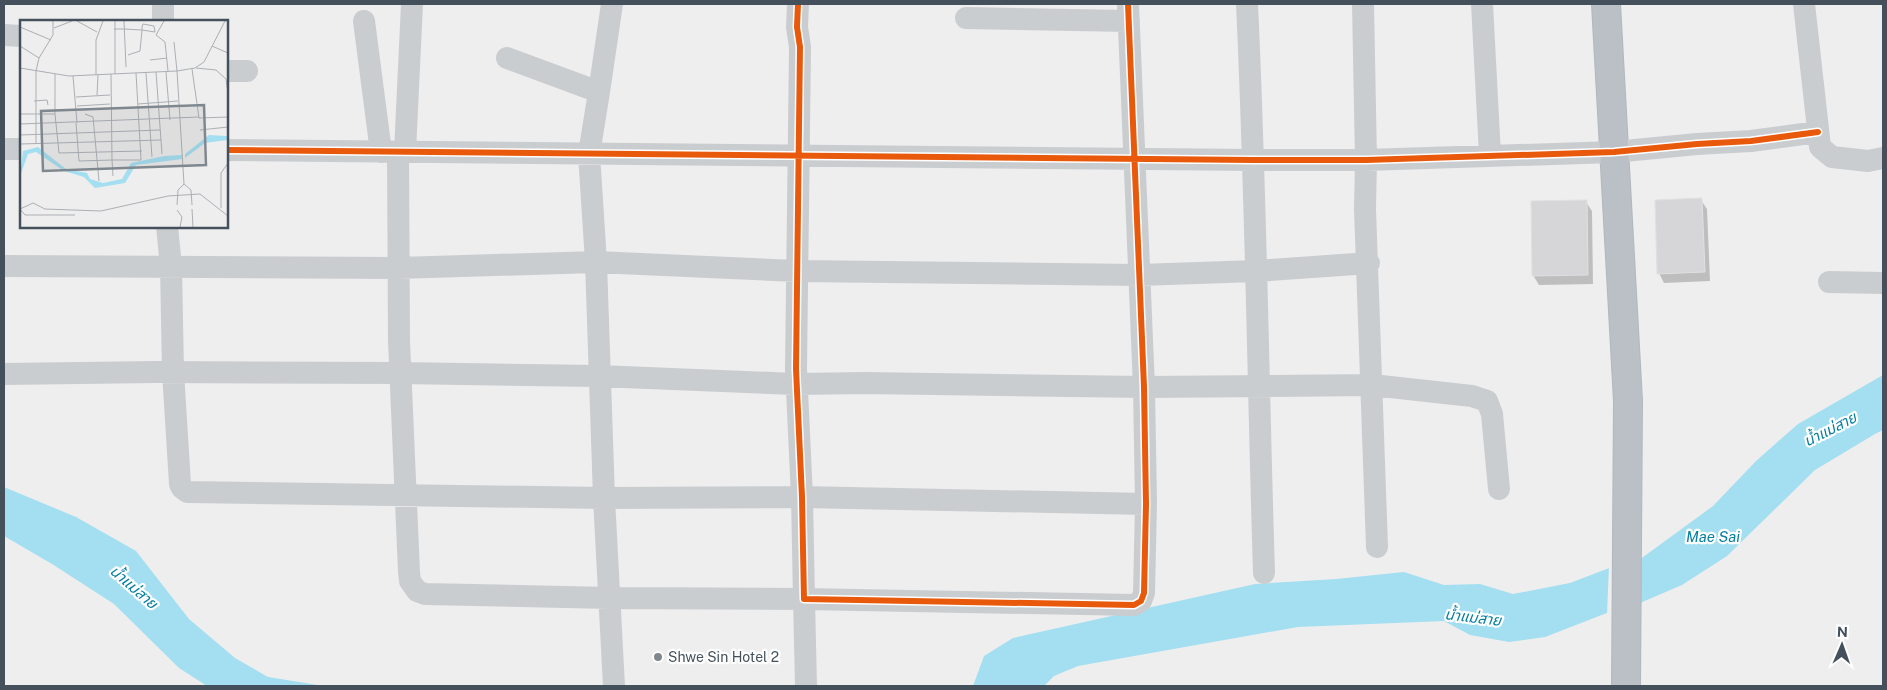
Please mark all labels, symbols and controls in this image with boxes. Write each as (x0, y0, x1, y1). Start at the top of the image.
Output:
inset map (20, 20, 228, 228)
water label: น้ำแม่สาย (1800, 406, 1860, 449)
water label: Mae Sai (1686, 528, 1740, 545)
water label: น้ำแม่สาย (107, 561, 163, 613)
water label: น้ำแม่สาย (1444, 603, 1503, 629)
north arrow (1817, 620, 1867, 670)
text: N (1837, 624, 1848, 640)
place label: Shwe Sin Hotel 2 (668, 649, 779, 665)
marker: Shwe Sin Hotel 2 (652, 651, 664, 663)

